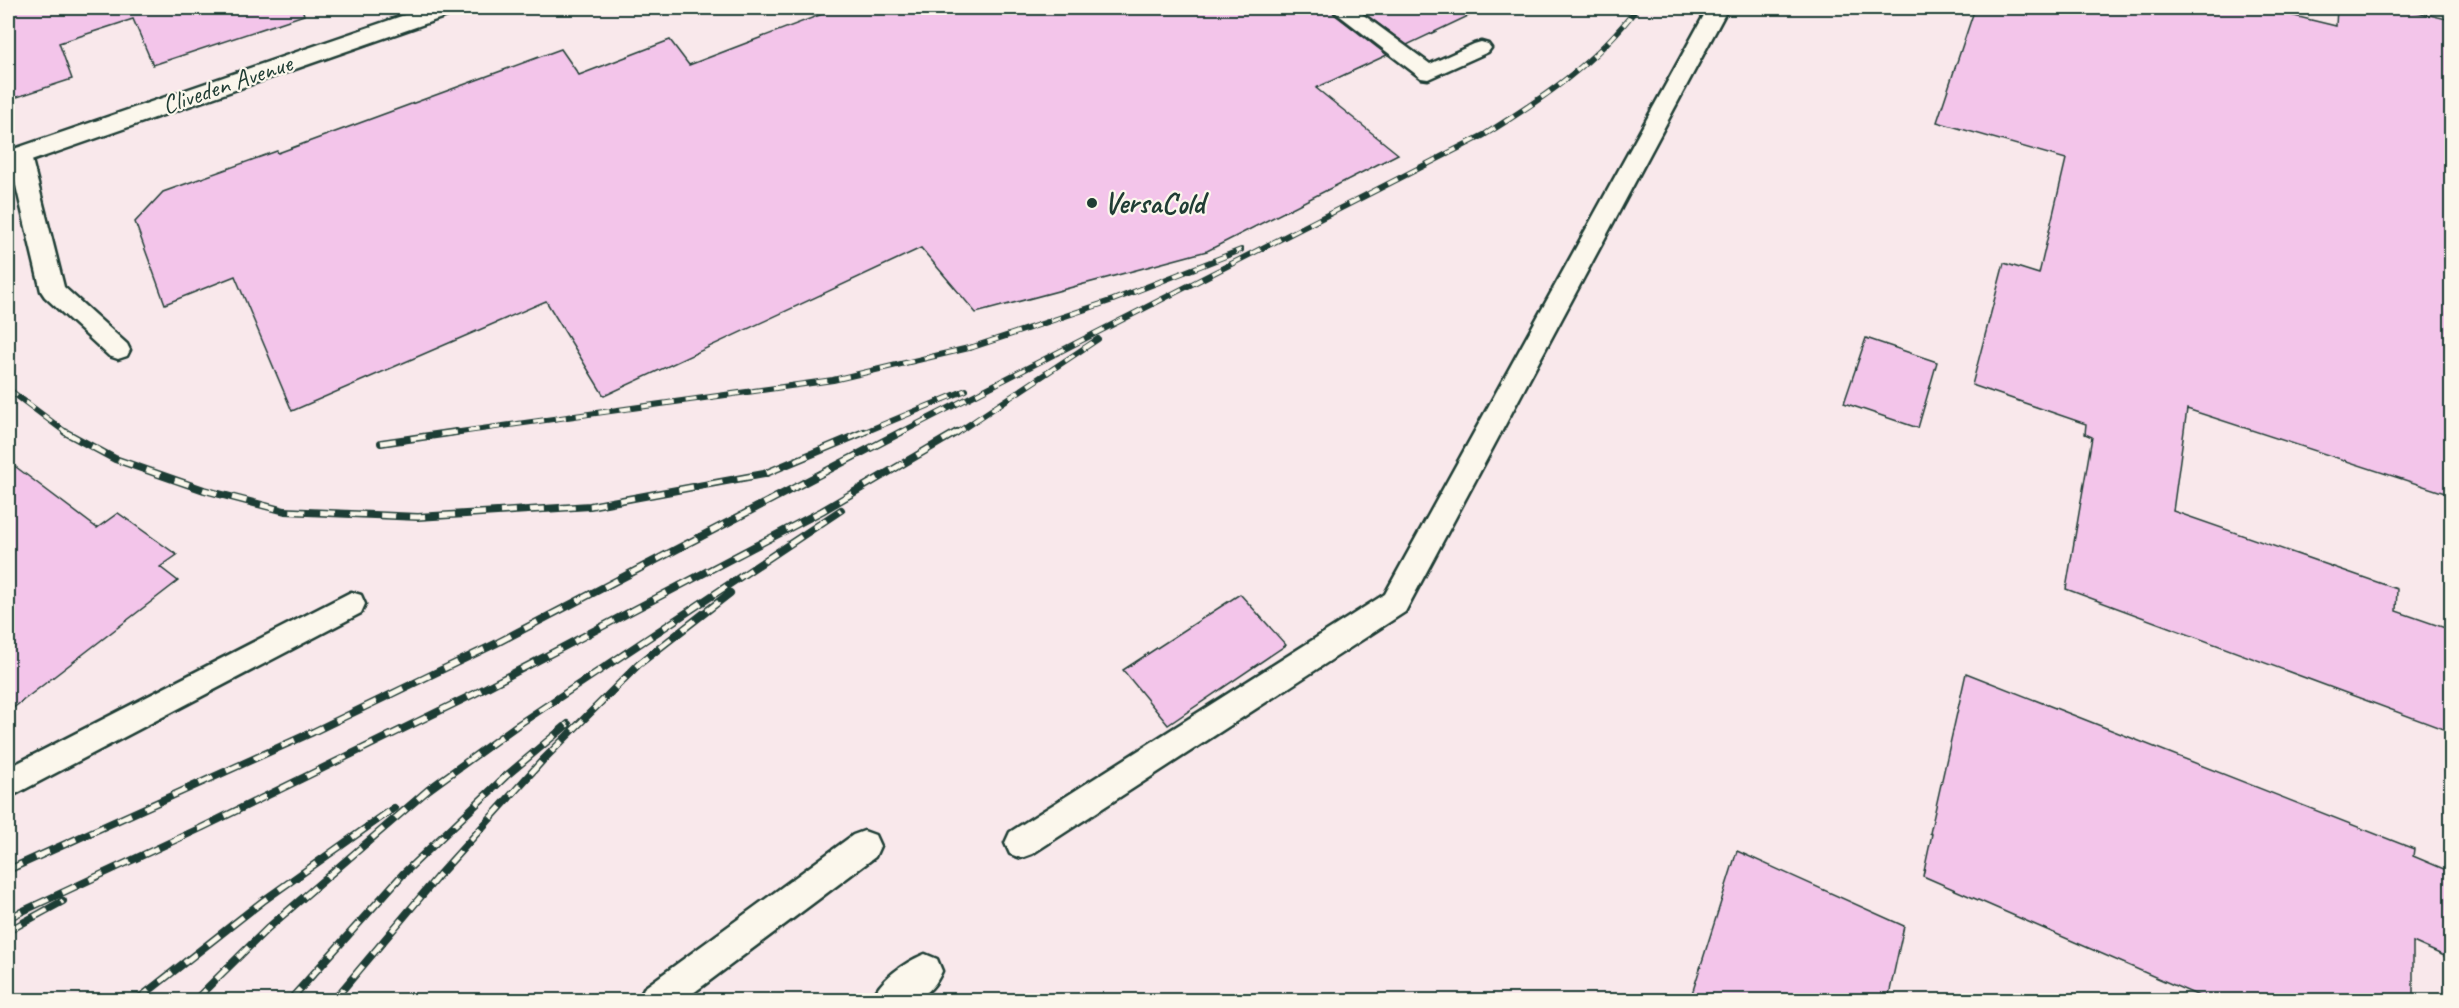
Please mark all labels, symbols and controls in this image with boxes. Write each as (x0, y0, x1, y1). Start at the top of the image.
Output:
street label: Cliveden Avenue (158, 46, 298, 122)
place label: VersaCold (1104, 184, 1209, 222)
marker: VersaCold (1085, 196, 1099, 210)

